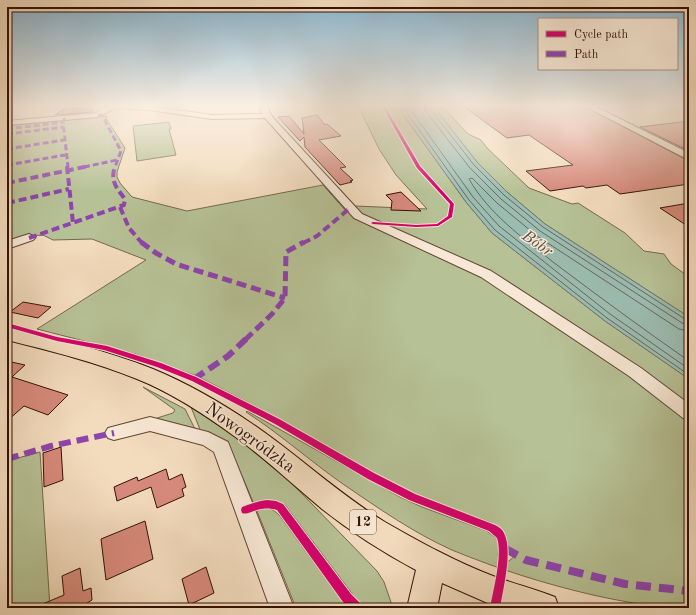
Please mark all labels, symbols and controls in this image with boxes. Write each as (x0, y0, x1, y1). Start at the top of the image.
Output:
legend (538, 18, 678, 70)
text: Cycle path (574, 29, 629, 41)
text: Path (574, 49, 599, 61)
water label: Bóbr (518, 228, 556, 260)
street label: Nowogródzka (202, 400, 298, 477)
road number: 12 (350, 510, 376, 534)

